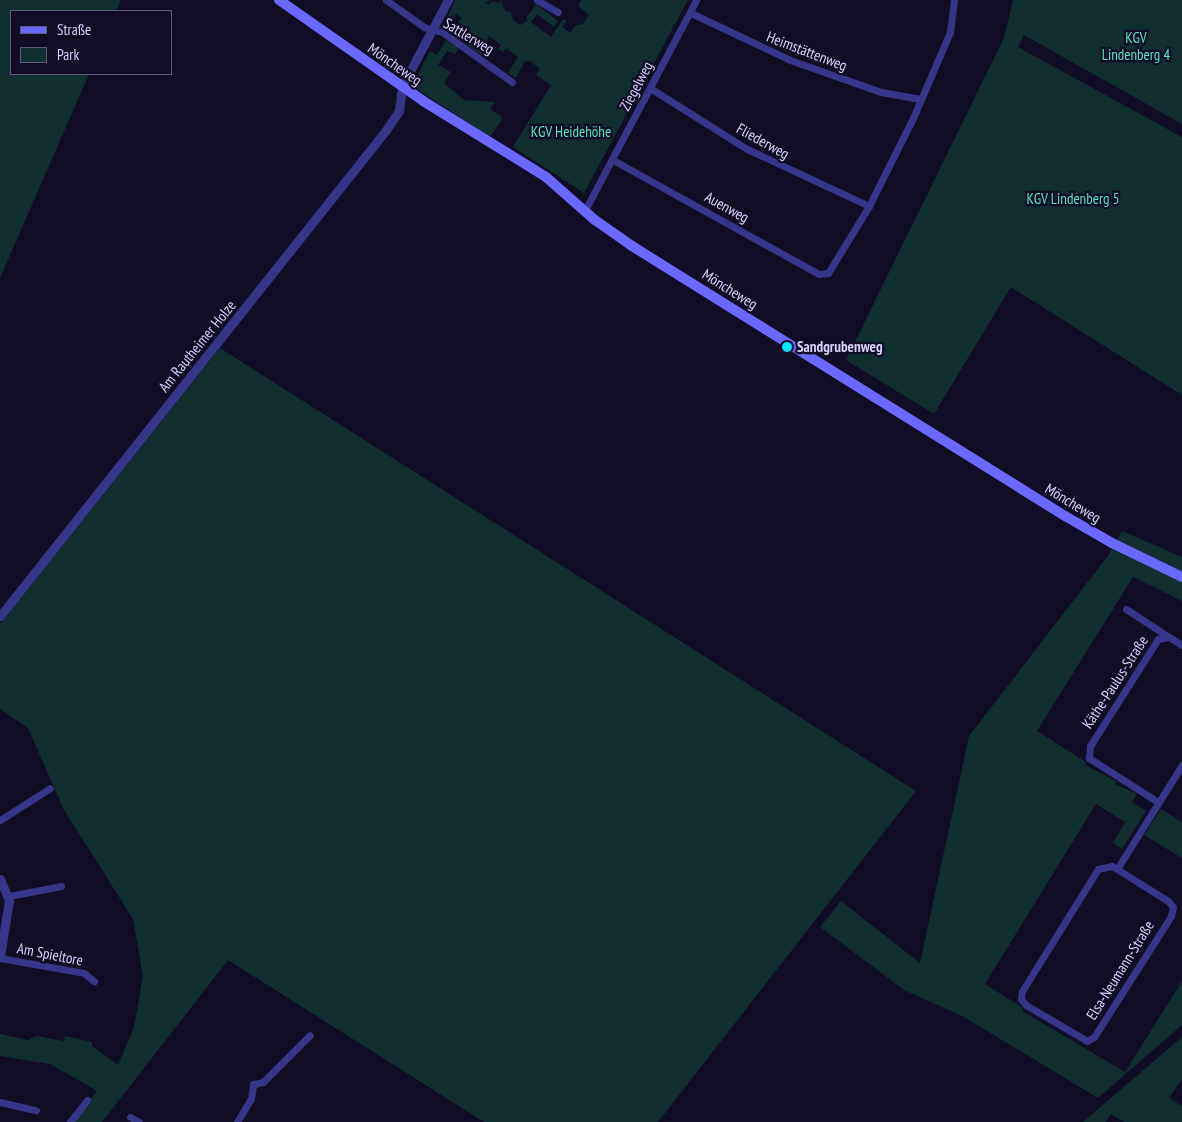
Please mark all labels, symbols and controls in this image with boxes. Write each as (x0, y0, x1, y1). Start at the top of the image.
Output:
legend (10, 10, 172, 75)
street label: Sattlerweg (440, 14, 498, 58)
text: Straße (57, 20, 91, 39)
street label: Heimstättenweg (764, 27, 850, 75)
park label: KGV Lindenberg 4 (1102, 28, 1170, 63)
street label: Möncheweg (364, 39, 426, 89)
text: Park (57, 45, 79, 64)
street label: Ziegelweg (616, 58, 656, 114)
street label: Fliederweg (734, 119, 792, 163)
park label: KGV Heidehöhe (531, 123, 611, 141)
street label: Auenweg (702, 188, 752, 226)
park label: KGV Lindenberg 5 (1026, 190, 1120, 208)
street label: Möncheweg (699, 265, 761, 313)
street label: Am Rautheimer Holze (155, 297, 239, 395)
place label: Sandgrubenweg (797, 338, 883, 356)
marker: Sandgrubenweg (781, 341, 793, 353)
street label: Möncheweg (1042, 479, 1104, 527)
street label: Käthe-Paulus-Straße (1078, 632, 1152, 732)
street label: Elsa-Neumann-Straße (1082, 917, 1158, 1023)
street label: Am Spieltore (16, 939, 84, 969)

